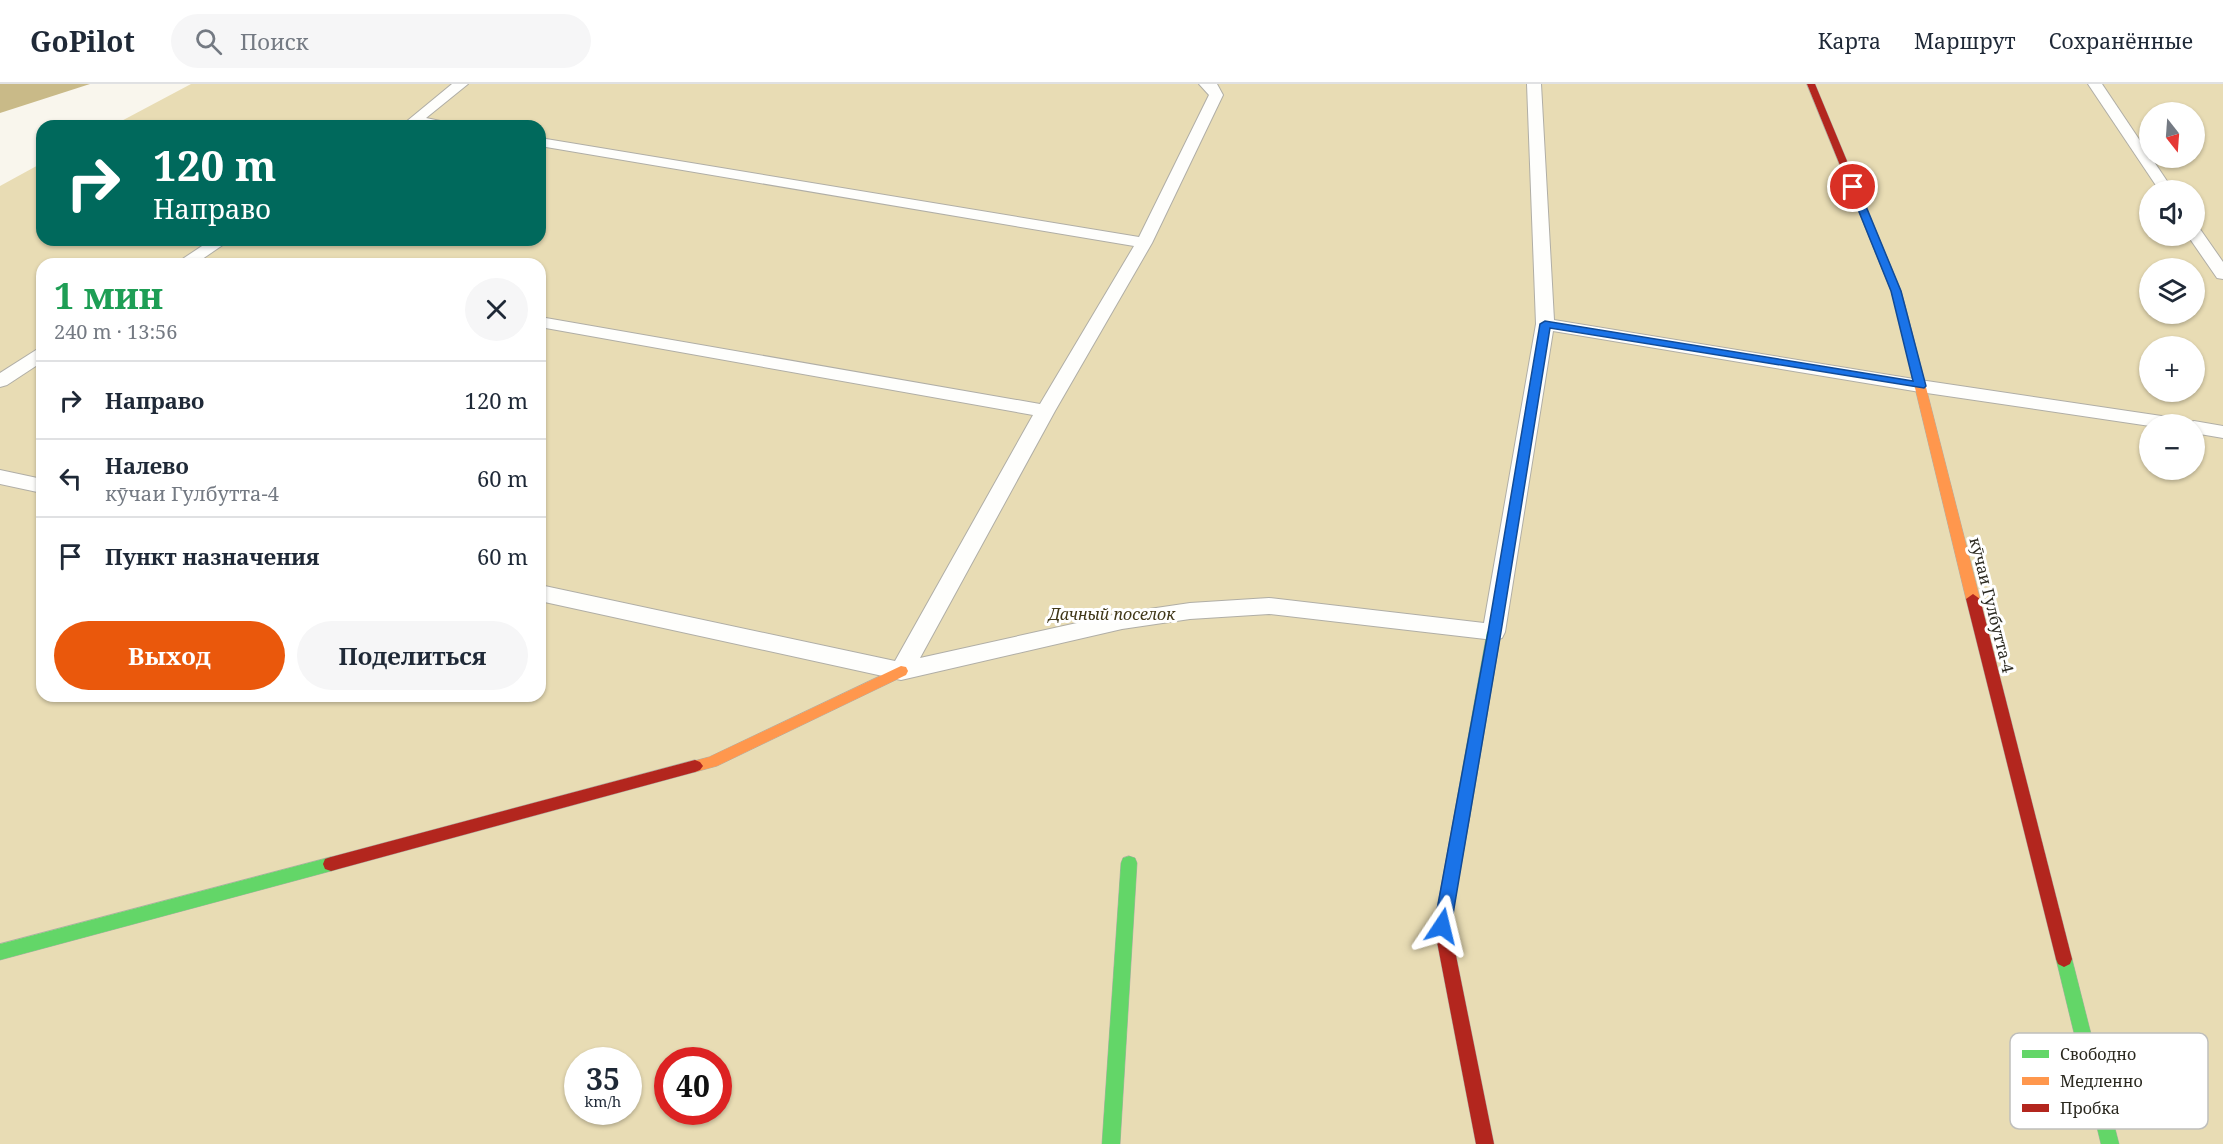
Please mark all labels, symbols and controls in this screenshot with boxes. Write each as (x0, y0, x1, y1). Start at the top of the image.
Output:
search box (171, 14, 591, 68)
text: GoPilot (30, 22, 135, 60)
icon: search (192, 25, 225, 58)
text: Поиск (240, 26, 309, 56)
text: Карта (1818, 27, 1881, 55)
text: Маршрут (1914, 27, 2016, 55)
text: Сохранённые (2049, 27, 2193, 55)
north arrow (2139, 102, 2205, 168)
map controls (2139, 102, 2205, 480)
text: 120 m (153, 136, 277, 193)
icon: right (54, 144, 132, 222)
pin (1827, 161, 1878, 212)
icon: arrive (1836, 170, 1869, 203)
button: sound (2139, 180, 2205, 246)
text: Направо (153, 190, 271, 227)
button: layers (2139, 258, 2205, 324)
text: 1 мин (54, 271, 163, 320)
button: close (465, 278, 528, 341)
text: 240 m · 13:56 (54, 318, 177, 345)
button: + (2139, 336, 2205, 402)
icon: right (54, 384, 87, 417)
text: Направо (105, 385, 204, 415)
text: 120 m (465, 385, 528, 415)
button: − (2139, 414, 2205, 480)
text: Налево (105, 450, 189, 480)
icon: left (54, 462, 87, 495)
text: 60 m (477, 463, 528, 493)
text: кӯчаи Гулбутта-4 (105, 480, 279, 507)
street label: кӯчаи Гулбутта-4 (1965, 535, 2020, 675)
icon: arrive (54, 540, 87, 573)
text: Пункт назначения (105, 541, 319, 571)
text: 60 m (477, 541, 528, 571)
park label: Дачный поселок (1046, 603, 1176, 625)
button: Выход (54, 621, 285, 690)
button: Поделиться (297, 621, 528, 690)
position arrow (1410, 894, 1474, 958)
legend (2010, 1033, 2208, 1129)
text: Свободно (2060, 1043, 2136, 1065)
speed limit sign: 40 (654, 1047, 732, 1125)
text: 35 (586, 1058, 620, 1099)
text: Медленно (2060, 1070, 2143, 1092)
text: km/h (585, 1091, 621, 1111)
text: Пробка (2060, 1097, 2120, 1119)

